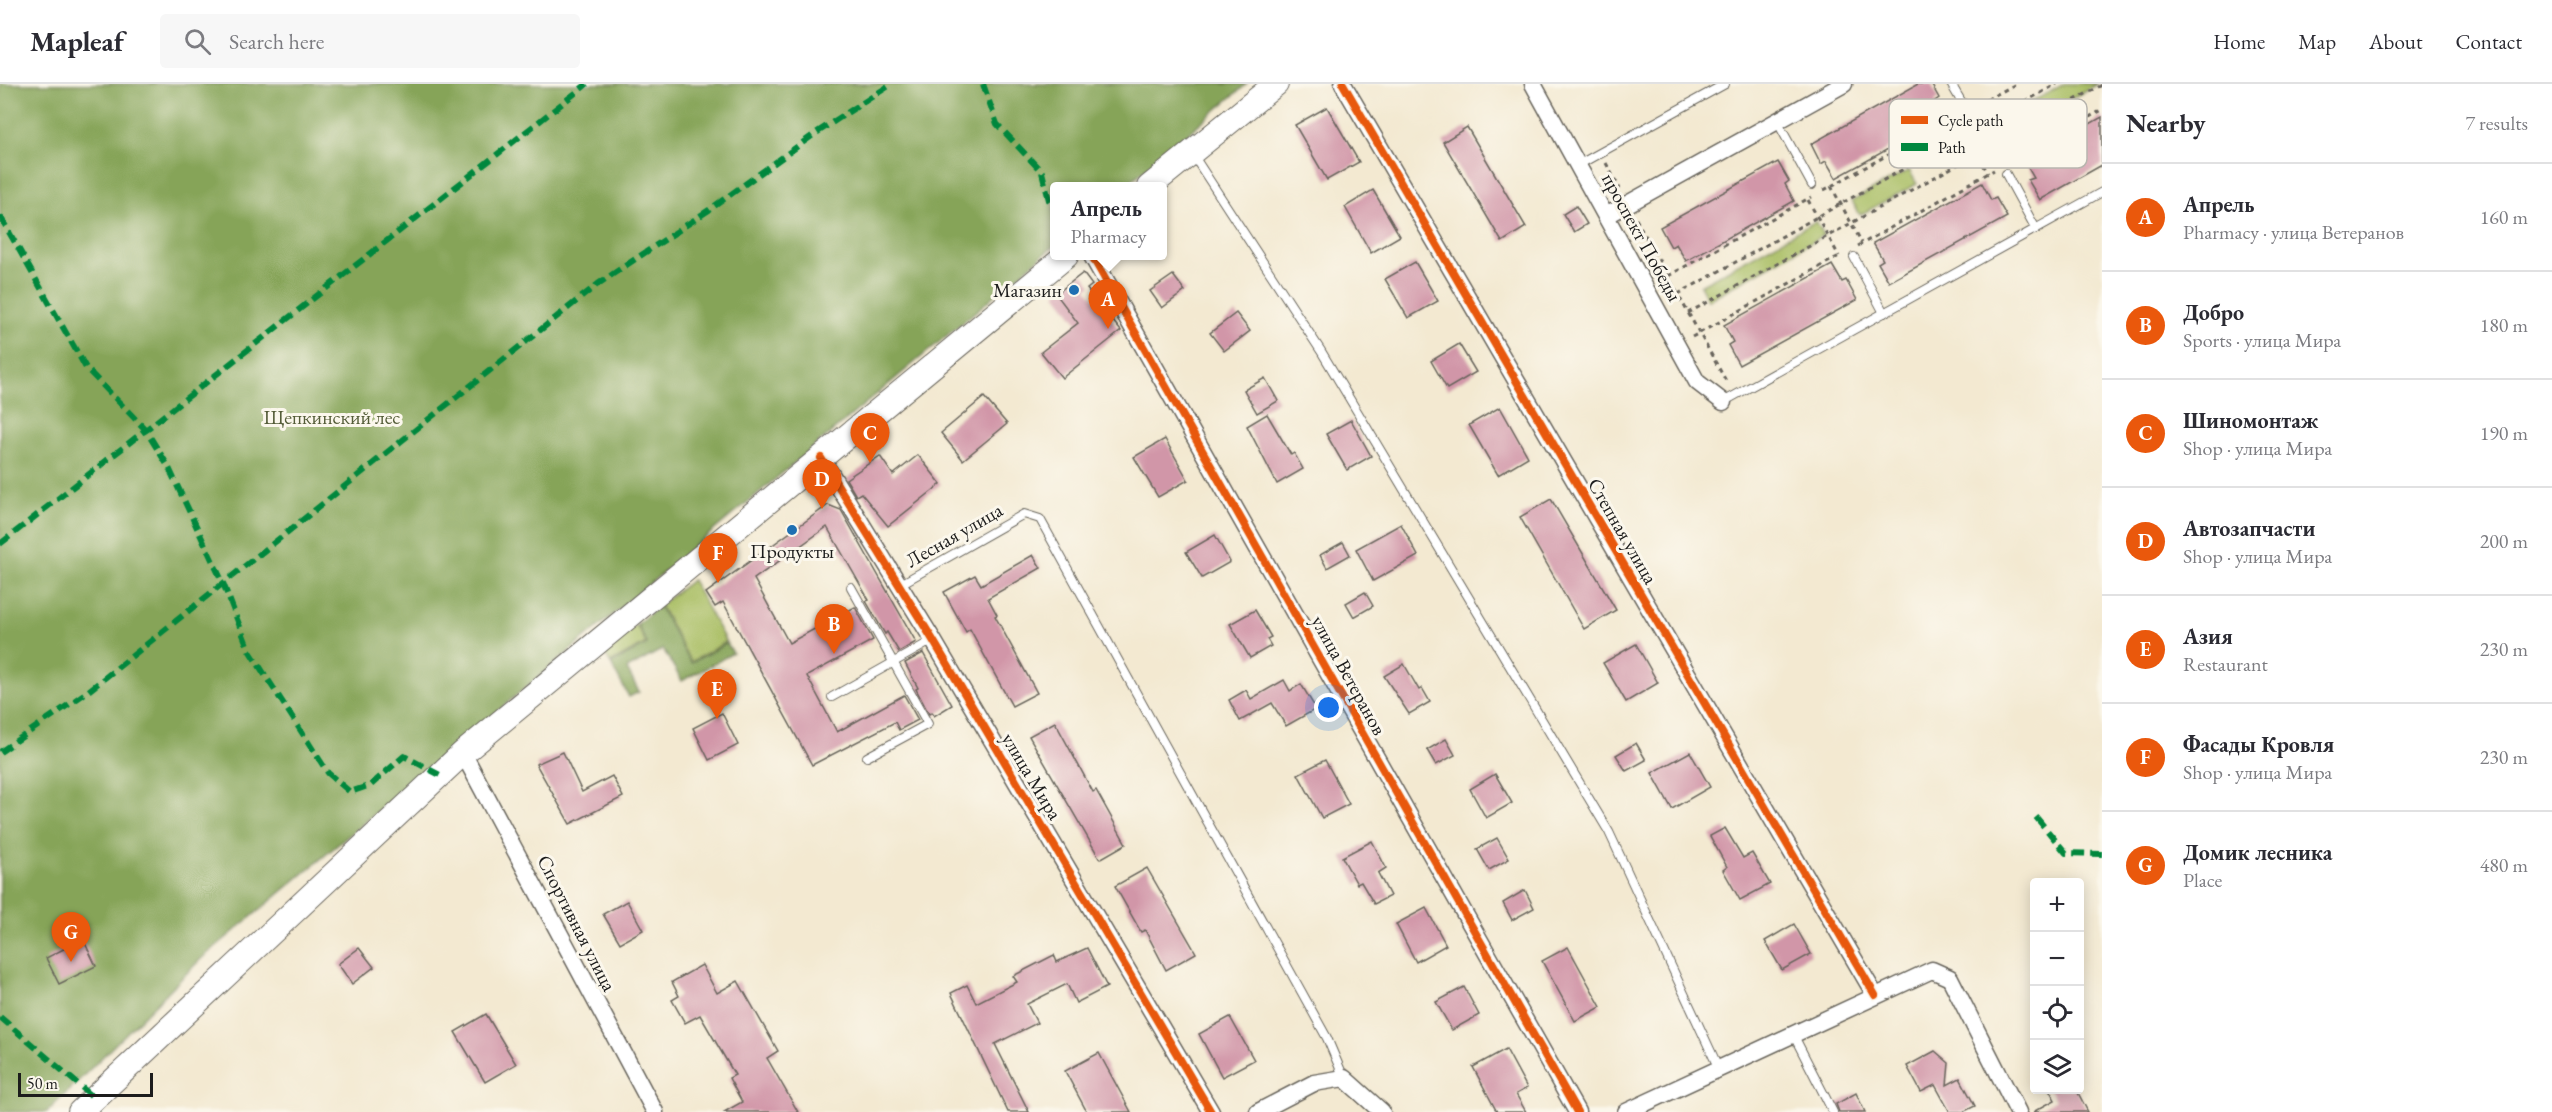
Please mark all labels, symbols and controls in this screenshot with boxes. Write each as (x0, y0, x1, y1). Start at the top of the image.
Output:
search box (160, 14, 580, 68)
text: Mapleaf (30, 23, 124, 59)
icon: search (181, 25, 214, 58)
text: Search here (229, 27, 324, 56)
text: Home (2213, 28, 2265, 55)
text: Map (2298, 28, 2336, 55)
text: About (2369, 28, 2422, 55)
text: Contact (2455, 28, 2522, 55)
legend (1889, 99, 2087, 168)
text: Nearby (2126, 106, 2206, 140)
text: Cycle path (1938, 110, 2003, 131)
text: 7 results (2465, 110, 2528, 136)
text: Path (1938, 137, 1966, 158)
street label: проспект Победы (1596, 168, 1688, 306)
popup (1050, 182, 1167, 260)
text: Апрель (2183, 190, 2254, 219)
text: Апрель (1070, 194, 1142, 223)
text: A (2138, 204, 2153, 230)
text: 160 m (2480, 204, 2528, 230)
text: Pharmacy · улица Ветеранов (2183, 219, 2404, 245)
text: Pharmacy (1070, 223, 1147, 249)
place label: Магазин (993, 277, 1062, 303)
pin: A (1088, 280, 1128, 329)
marker: Магазин (1067, 283, 1081, 297)
text: Добро (2183, 298, 2244, 327)
text: B (2139, 312, 2152, 338)
text: 180 m (2480, 312, 2528, 338)
text: Sports · улица Мира (2183, 327, 2341, 353)
park label: Щепкинский лес (264, 404, 400, 430)
text: Шиномонтаж (2183, 406, 2319, 435)
pin: C (850, 414, 890, 463)
text: C (2138, 420, 2153, 446)
text: 190 m (2480, 420, 2528, 446)
text: Shop · улица Мира (2183, 435, 2332, 461)
pin: D (802, 460, 842, 509)
street label: Степная улица (1582, 473, 1664, 589)
street label: Лесная улица (901, 497, 1007, 573)
text: Автозапчасти (2183, 514, 2315, 543)
marker: Продукты (785, 523, 799, 537)
text: D (2138, 528, 2153, 554)
text: 200 m (2480, 528, 2528, 554)
pin: F (698, 534, 738, 583)
place label: Продукты (750, 538, 834, 564)
text: Shop · улица Мира (2183, 543, 2332, 569)
pin: B (814, 604, 854, 654)
street label: улица Ветеранов (1305, 611, 1393, 739)
text: Азия (2183, 622, 2233, 651)
text: E (2140, 636, 2151, 662)
text: 230 m (2480, 636, 2528, 662)
text: Restaurant (2183, 651, 2268, 677)
pin: E (698, 670, 736, 719)
your location (1314, 693, 1343, 722)
street label: улица Мира (996, 728, 1068, 824)
text: Фасады Кровля (2183, 730, 2334, 759)
text: F (2140, 744, 2151, 770)
text: 230 m (2480, 744, 2528, 770)
text: Shop · улица Мира (2183, 759, 2332, 785)
text: Домик лесника (2183, 838, 2332, 867)
street label: Спортивная улица (531, 850, 623, 996)
text: G (2138, 852, 2153, 878)
text: 480 m (2480, 852, 2528, 878)
text: Place (2183, 867, 2222, 893)
map controls (2030, 878, 2084, 1094)
button: + (2030, 878, 2084, 932)
pin: G (52, 912, 90, 962)
button: − (2030, 932, 2084, 986)
button: locate (2030, 986, 2084, 1040)
button: layers (2030, 1040, 2084, 1094)
scale bar (18, 1070, 153, 1098)
text: 50 m (27, 1073, 58, 1094)

